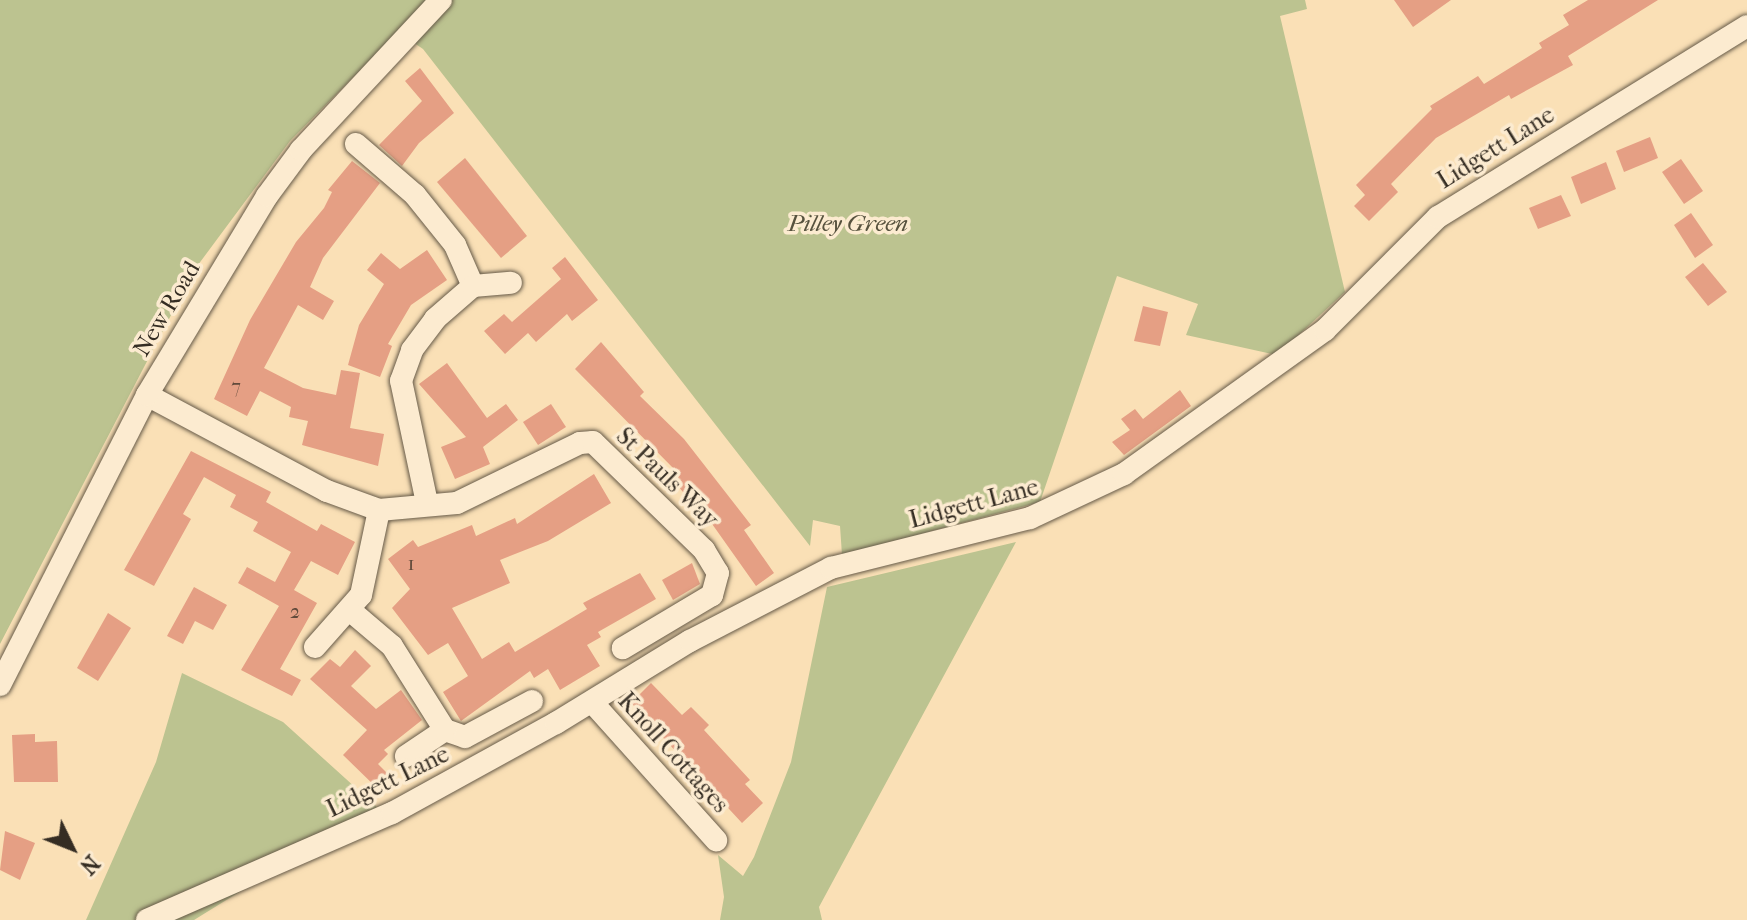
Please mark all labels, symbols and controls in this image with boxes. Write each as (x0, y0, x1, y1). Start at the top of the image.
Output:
street label: Lidgett Lane (1432, 101, 1560, 195)
park label: Pilley Green (788, 210, 908, 238)
street label: New Road (127, 256, 207, 362)
house number: 7 (231, 374, 241, 398)
street label: St Pauls Way (610, 422, 724, 534)
street label: Lidgett Lane (906, 473, 1042, 535)
house number: 1 (407, 551, 415, 575)
house number: 2 (290, 599, 300, 623)
street label: Knoll Cottages (612, 687, 734, 819)
street label: Lidgett Lane (322, 740, 454, 824)
north arrow (32, 808, 112, 888)
text: N (74, 849, 105, 879)

